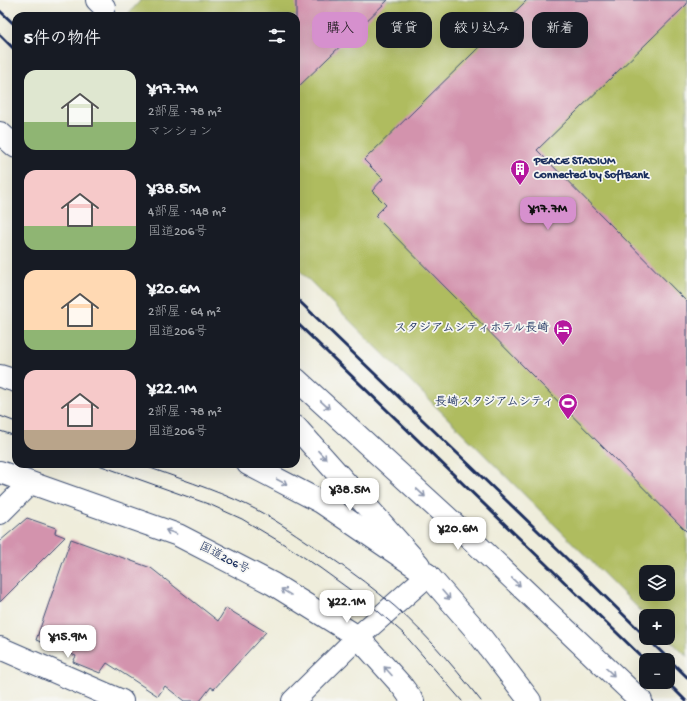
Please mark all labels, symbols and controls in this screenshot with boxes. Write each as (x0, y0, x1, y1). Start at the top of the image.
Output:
chip: 購入 (312, 12, 368, 48)
chip: 賃貸 (376, 12, 432, 48)
chip: 絞り込み (440, 12, 524, 48)
chip: 新着 (532, 12, 588, 48)
icon: filters (266, 25, 288, 47)
text: 5件の物件 (24, 30, 101, 50)
text: ¥17.7M (148, 80, 198, 100)
icon: home (56, 86, 104, 134)
text: 2部屋 · 78 m² (148, 105, 222, 120)
text: マンション (148, 125, 212, 140)
place label: PEACE STADIUM Connected by SoftBank (533, 155, 650, 183)
building icon: PEACE STADIUM Connected by SoftBank (509, 158, 531, 186)
text: ¥38.5M (148, 180, 200, 200)
icon: home (56, 186, 104, 234)
pin: ¥17.7M (515, 197, 581, 231)
text: ¥17.7M (529, 202, 567, 217)
text: 4部屋 · 148 m² (148, 205, 226, 220)
text: 国道206号 (148, 225, 207, 240)
text: ¥20.6M (148, 280, 200, 300)
icon: home (56, 286, 104, 334)
text: 2部屋 · 64 m² (148, 305, 221, 320)
hotel icon: スタジアムシティホテル長崎 (552, 318, 574, 346)
place label: スタジアムシティホテル長崎 (394, 321, 549, 336)
text: 国道206号 (148, 325, 207, 340)
text: ¥22.1M (148, 380, 197, 400)
icon: home (56, 386, 104, 434)
sports icon: 長崎スタジアムシティ (557, 392, 579, 420)
place label: 長崎スタジアムシティ (435, 395, 554, 410)
one-way arrow (320, 400, 330, 410)
text: 2部屋 · 78 m² (148, 405, 222, 420)
text: 国道206号 (148, 425, 207, 440)
one-way arrow (318, 450, 327, 460)
pin: ¥38.5M (317, 478, 383, 512)
one-way arrow (276, 479, 288, 486)
text: ¥38.5M (330, 483, 370, 498)
one-way arrow (416, 489, 426, 498)
pin: ¥20.6M (425, 517, 491, 551)
text: ¥20.6M (438, 522, 478, 537)
one-way arrow (165, 528, 177, 536)
street label: 国道206号 (196, 539, 252, 578)
map controls (639, 565, 675, 689)
button: layers (639, 565, 675, 601)
one-way arrow (511, 577, 521, 587)
one-way arrow (280, 588, 292, 596)
pin: ¥22.1M (314, 590, 380, 624)
one-way arrow (441, 590, 450, 601)
text: ¥22.1M (328, 595, 366, 610)
button: + (639, 609, 675, 645)
pin: ¥15.9M (35, 625, 101, 659)
text: ¥15.9M (49, 630, 87, 645)
button: − (639, 653, 675, 689)
one-way arrow (384, 666, 393, 676)
one-way arrow (605, 667, 615, 677)

